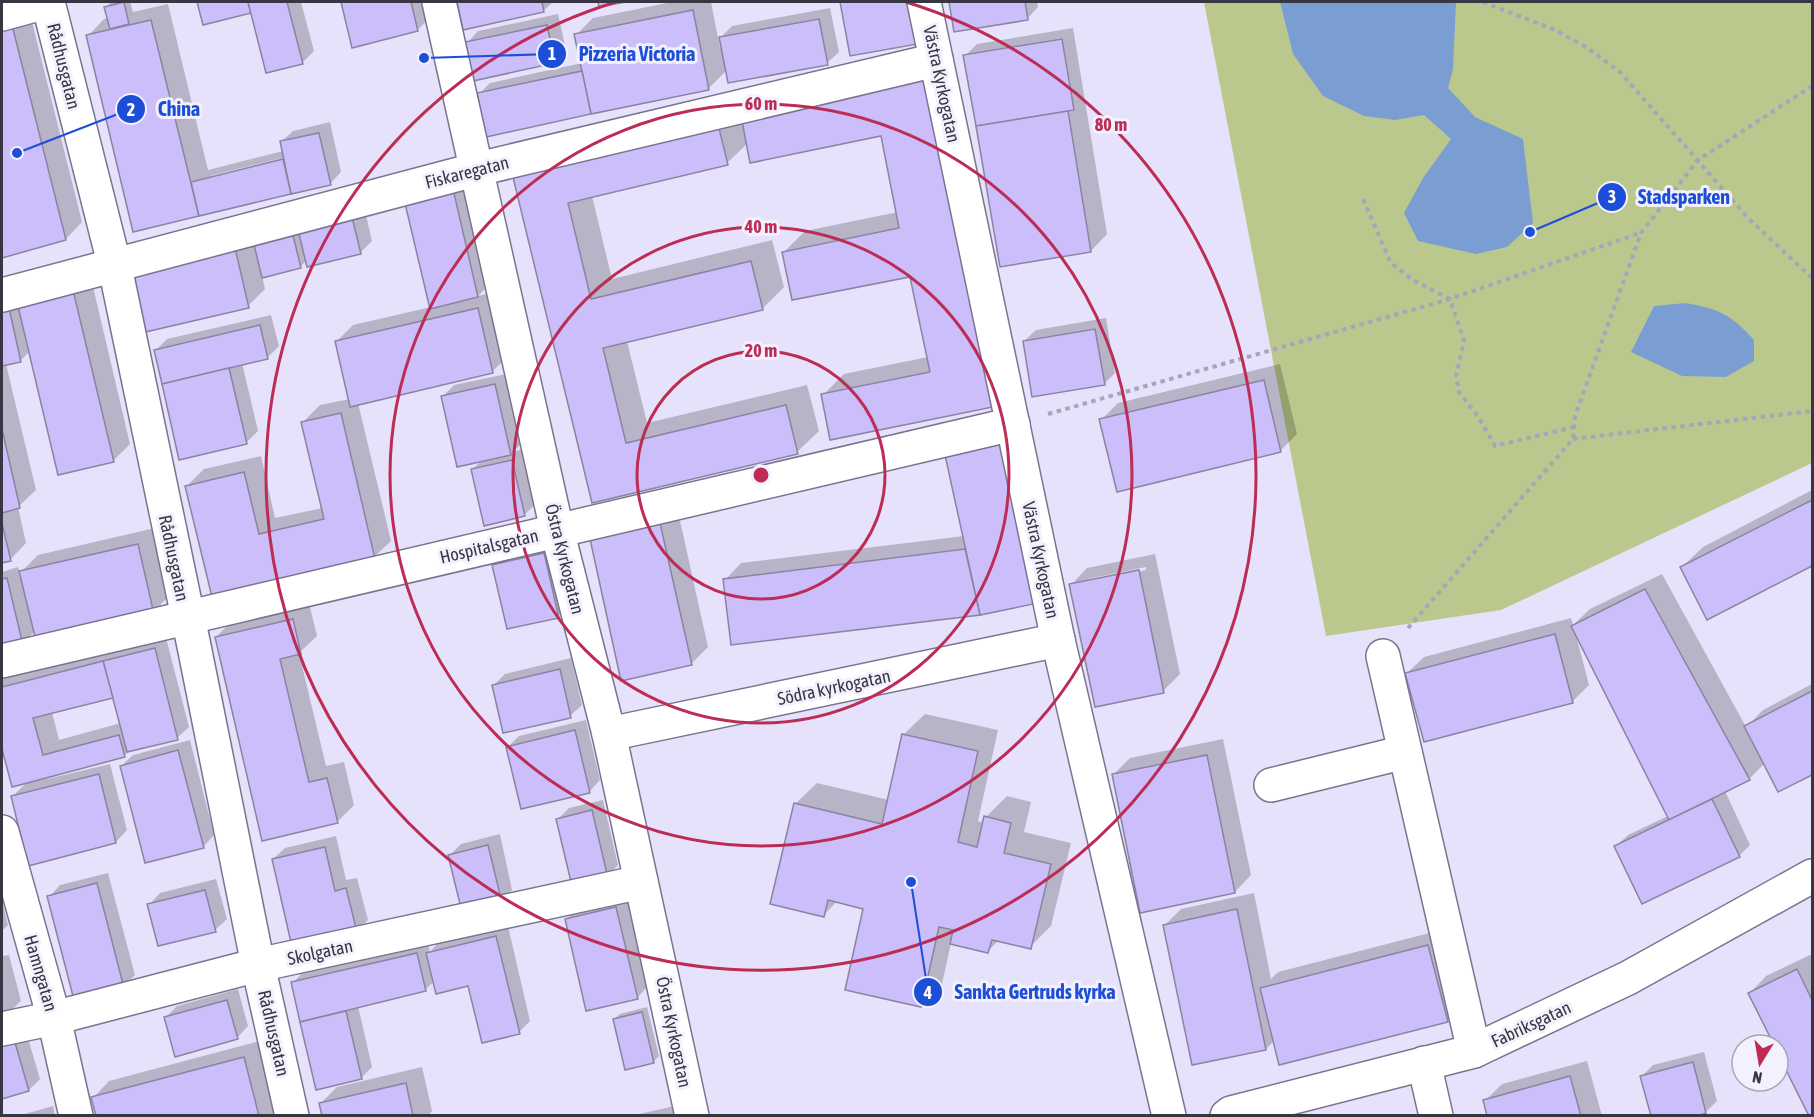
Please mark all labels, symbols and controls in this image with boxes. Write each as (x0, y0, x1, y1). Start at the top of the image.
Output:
street label: Rådhusgatan (43, 21, 85, 111)
street label: Västra Kyrkogatan (919, 24, 965, 144)
callout: Pizzeria Victoria (537, 35, 708, 73)
text: Pizzeria Victoria (579, 42, 695, 65)
text: 1 (548, 43, 556, 64)
callout: China (116, 90, 213, 128)
text: 60 m (745, 93, 777, 114)
text: China (158, 97, 200, 120)
text: 2 (127, 99, 135, 120)
text: 80 m (1095, 114, 1127, 135)
street label: Fiskaregatan (423, 151, 511, 193)
callout: Stadsparken (1597, 178, 1742, 216)
text: Stadsparken (1638, 185, 1730, 208)
text: 3 (1608, 186, 1616, 207)
text: 40 m (744, 216, 777, 237)
text: 20 m (745, 340, 777, 361)
centre of rings (751, 465, 771, 485)
street label: Västra Kyrkogatan (1018, 500, 1064, 620)
street label: Östra Kyrkogatan (541, 502, 589, 616)
street label: Rådhusgatan (155, 513, 193, 603)
street label: Hospitalsgatan (438, 524, 540, 568)
street label: Södra kyrkogatan (776, 665, 892, 709)
street label: Hamngatan (20, 932, 62, 1014)
street label: Skolgatan (285, 935, 355, 969)
callout: Sankta Gertruds kyrka (913, 973, 1128, 1011)
street label: Östra Kyrkogatan (652, 975, 696, 1089)
text: Sankta Gertruds kyrka (954, 980, 1116, 1003)
text: 4 (923, 982, 932, 1003)
street label: Rådhusgatan (254, 988, 294, 1078)
street label: Fabriksgatan (1488, 996, 1574, 1052)
north arrow (1730, 1033, 1790, 1093)
text: N (1751, 1068, 1763, 1087)

